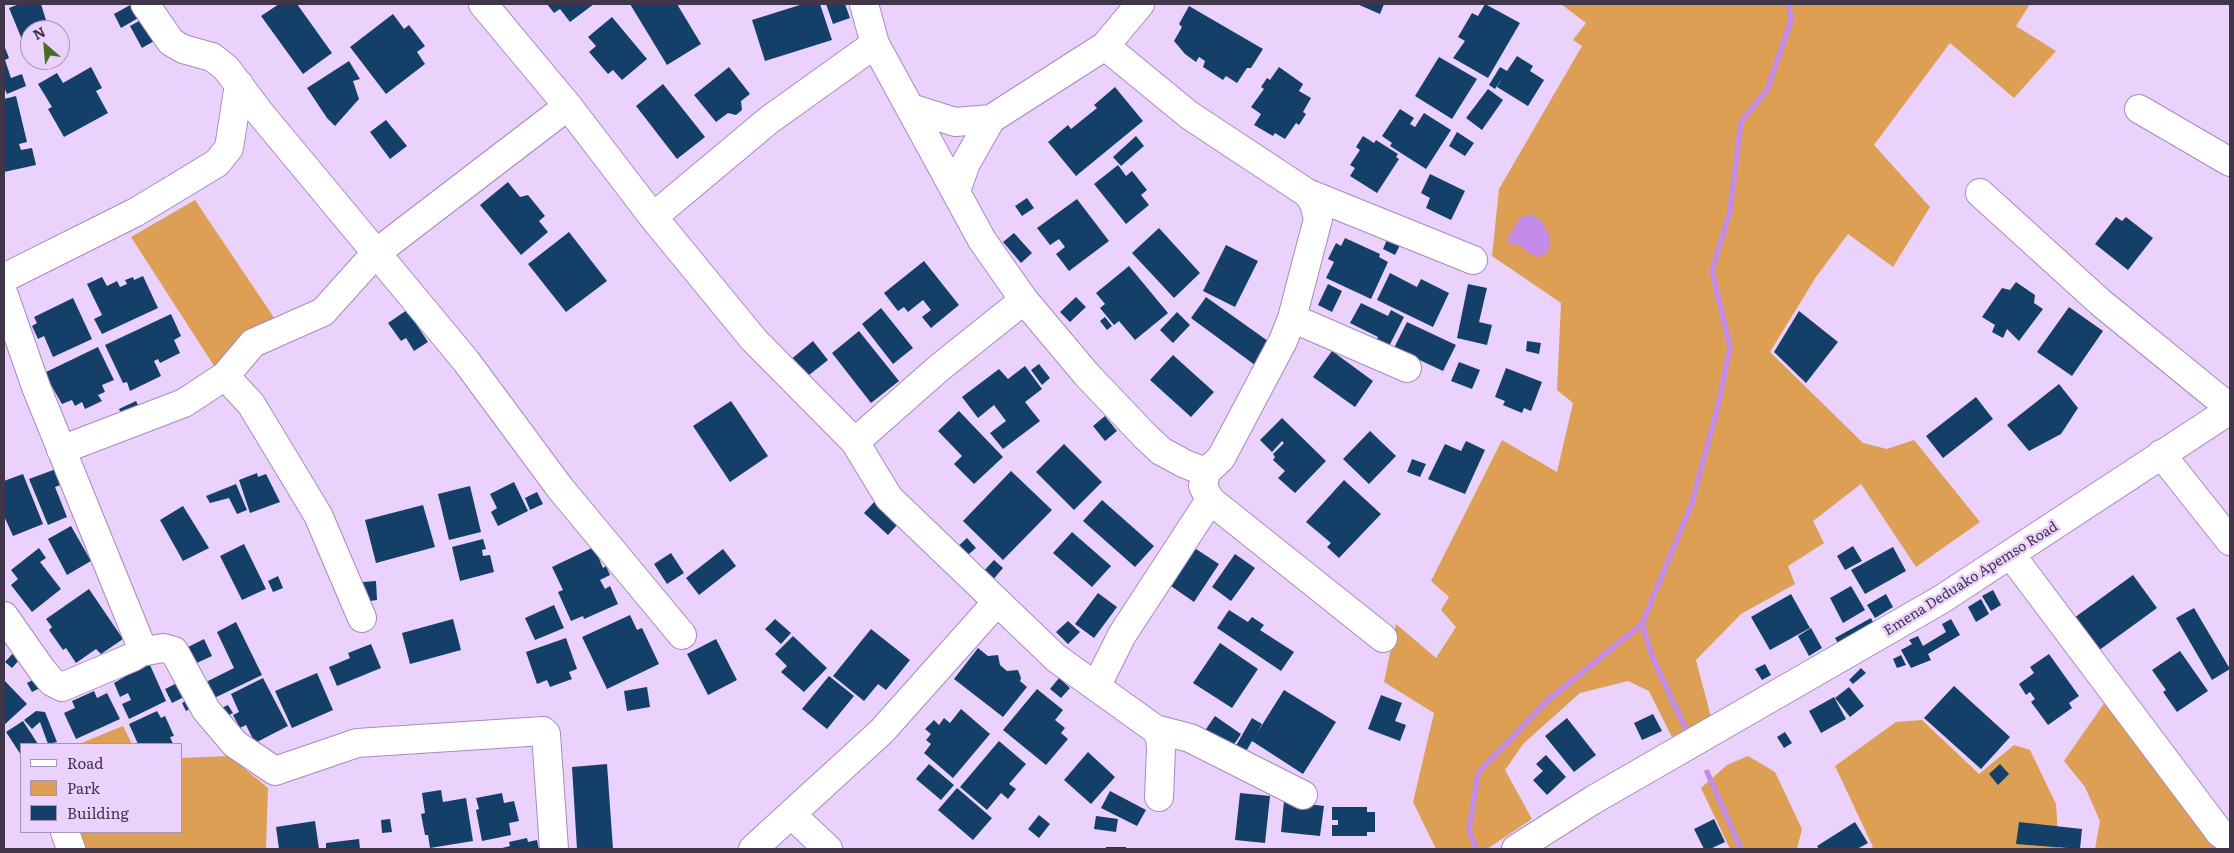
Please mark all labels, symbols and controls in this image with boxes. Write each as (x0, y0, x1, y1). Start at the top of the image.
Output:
north arrow (20, 20, 70, 70)
text: N (29, 21, 48, 44)
street label: Emena Deduako Apemso Road (1881, 518, 2061, 640)
legend (20, 743, 182, 833)
text: Road (67, 751, 103, 774)
text: Park (67, 776, 100, 799)
text: Building (67, 801, 129, 824)

